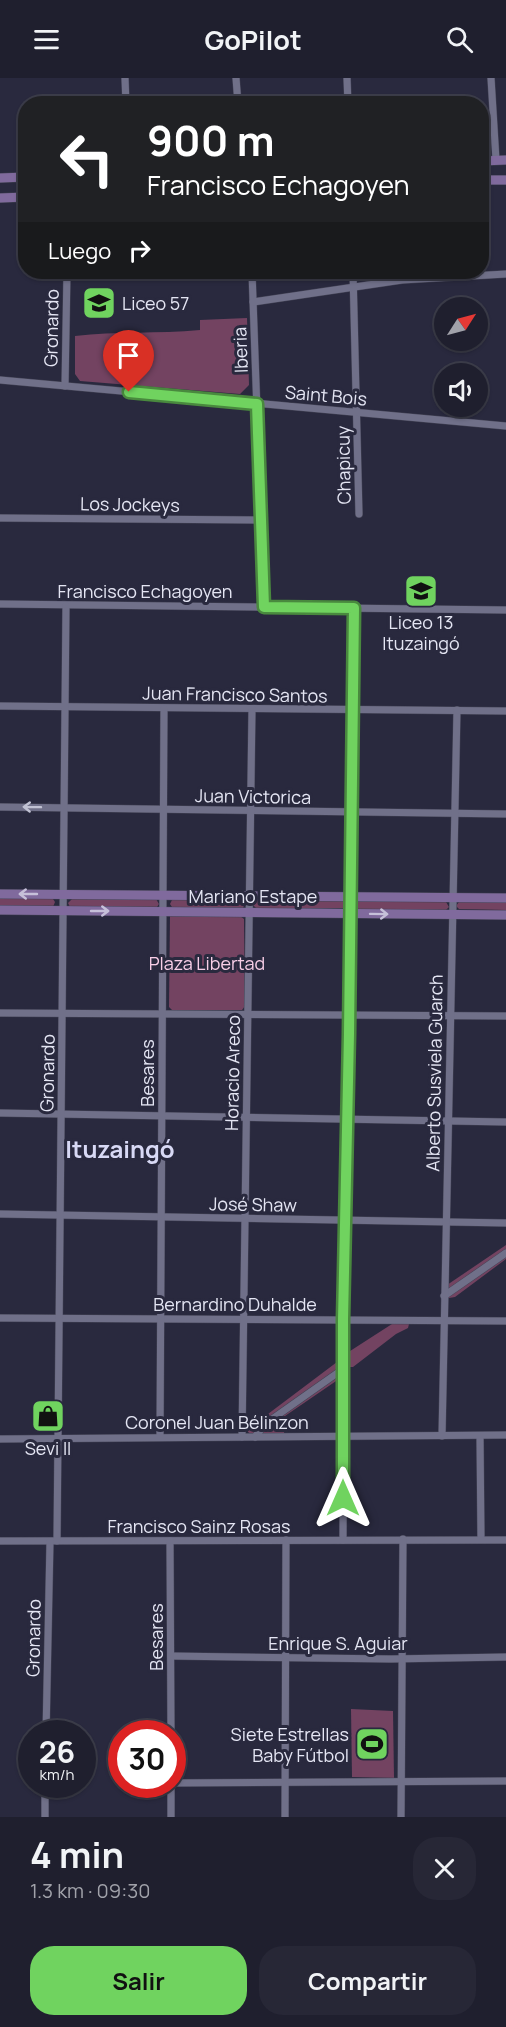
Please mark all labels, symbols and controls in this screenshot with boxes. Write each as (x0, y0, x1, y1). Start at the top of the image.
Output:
text: GoPilot (204, 21, 302, 58)
icon: menu (30, 23, 63, 56)
icon: search (443, 23, 476, 56)
text: 900 m (147, 111, 275, 169)
icon: left (48, 120, 126, 198)
text: Francisco Echagoyen (147, 166, 410, 203)
icon: right (123, 234, 156, 267)
text: Luego (48, 236, 111, 266)
school or university icon: Liceo 57 (81, 285, 117, 321)
street label: Gronardo (38, 289, 64, 367)
place label: Liceo 57 (122, 291, 189, 315)
north arrow (434, 297, 488, 351)
map controls (434, 297, 488, 417)
street label: Iberia (227, 327, 253, 373)
pin (103, 330, 154, 392)
icon: arrive (112, 339, 145, 372)
button: sound (434, 363, 488, 417)
street label: Saint Bois (284, 379, 368, 411)
street label: Chapicuy (330, 425, 356, 505)
street label: Los Jockeys (80, 491, 180, 517)
school or university icon: Liceo 13 Ituzaingó (403, 573, 439, 609)
street label: Francisco Echagoyen (57, 579, 233, 603)
place label: Liceo 13 Ituzaingó (382, 610, 460, 655)
street label: Juan Francisco Santos (142, 680, 328, 708)
street label: Juan Victorica (195, 783, 311, 809)
one-way arrow (23, 802, 43, 813)
street label: Mariano Estape (189, 884, 317, 908)
one-way arrow (18, 888, 38, 900)
one-way arrow (90, 905, 110, 917)
one-way arrow (369, 908, 389, 919)
park label: Plaza Libertad (149, 951, 265, 975)
street label: Alberto Susviela Guarch (420, 974, 448, 1172)
street label: Horacio Areco (219, 1015, 245, 1131)
street label: Gronardo (34, 1034, 60, 1112)
street label: Besares (135, 1039, 159, 1107)
district label: Ituzaingó (65, 1132, 175, 1165)
street label: José Shaw (209, 1191, 297, 1217)
street label: Bernardino Duhalde (153, 1292, 317, 1316)
shop icon: Sevi II (30, 1398, 66, 1434)
street label: Coronel Juan Bélinzon (125, 1410, 309, 1434)
place label: Sevi II (25, 1436, 71, 1460)
position arrow (311, 1466, 375, 1530)
street label: Francisco Sainz Rosas (107, 1514, 291, 1538)
street label: Gronardo (20, 1599, 46, 1677)
street label: Besares (144, 1603, 168, 1671)
street label: Enrique S. Aguiar (268, 1631, 408, 1655)
speed limit sign: 30 (108, 1720, 186, 1798)
place label: Siete Estrellas Baby Fútbol (231, 1722, 349, 1767)
sports icon: Siete Estrellas Baby Fútbol (354, 1726, 390, 1762)
text: 26 (39, 1731, 75, 1772)
text: km/h (40, 1764, 74, 1785)
text: 4 min (30, 1830, 124, 1879)
button: close (413, 1837, 476, 1900)
text: 1.3 km · 09:30 (30, 1877, 150, 1904)
button: Salir (30, 1946, 247, 2015)
button: Compartir (259, 1946, 476, 2015)

